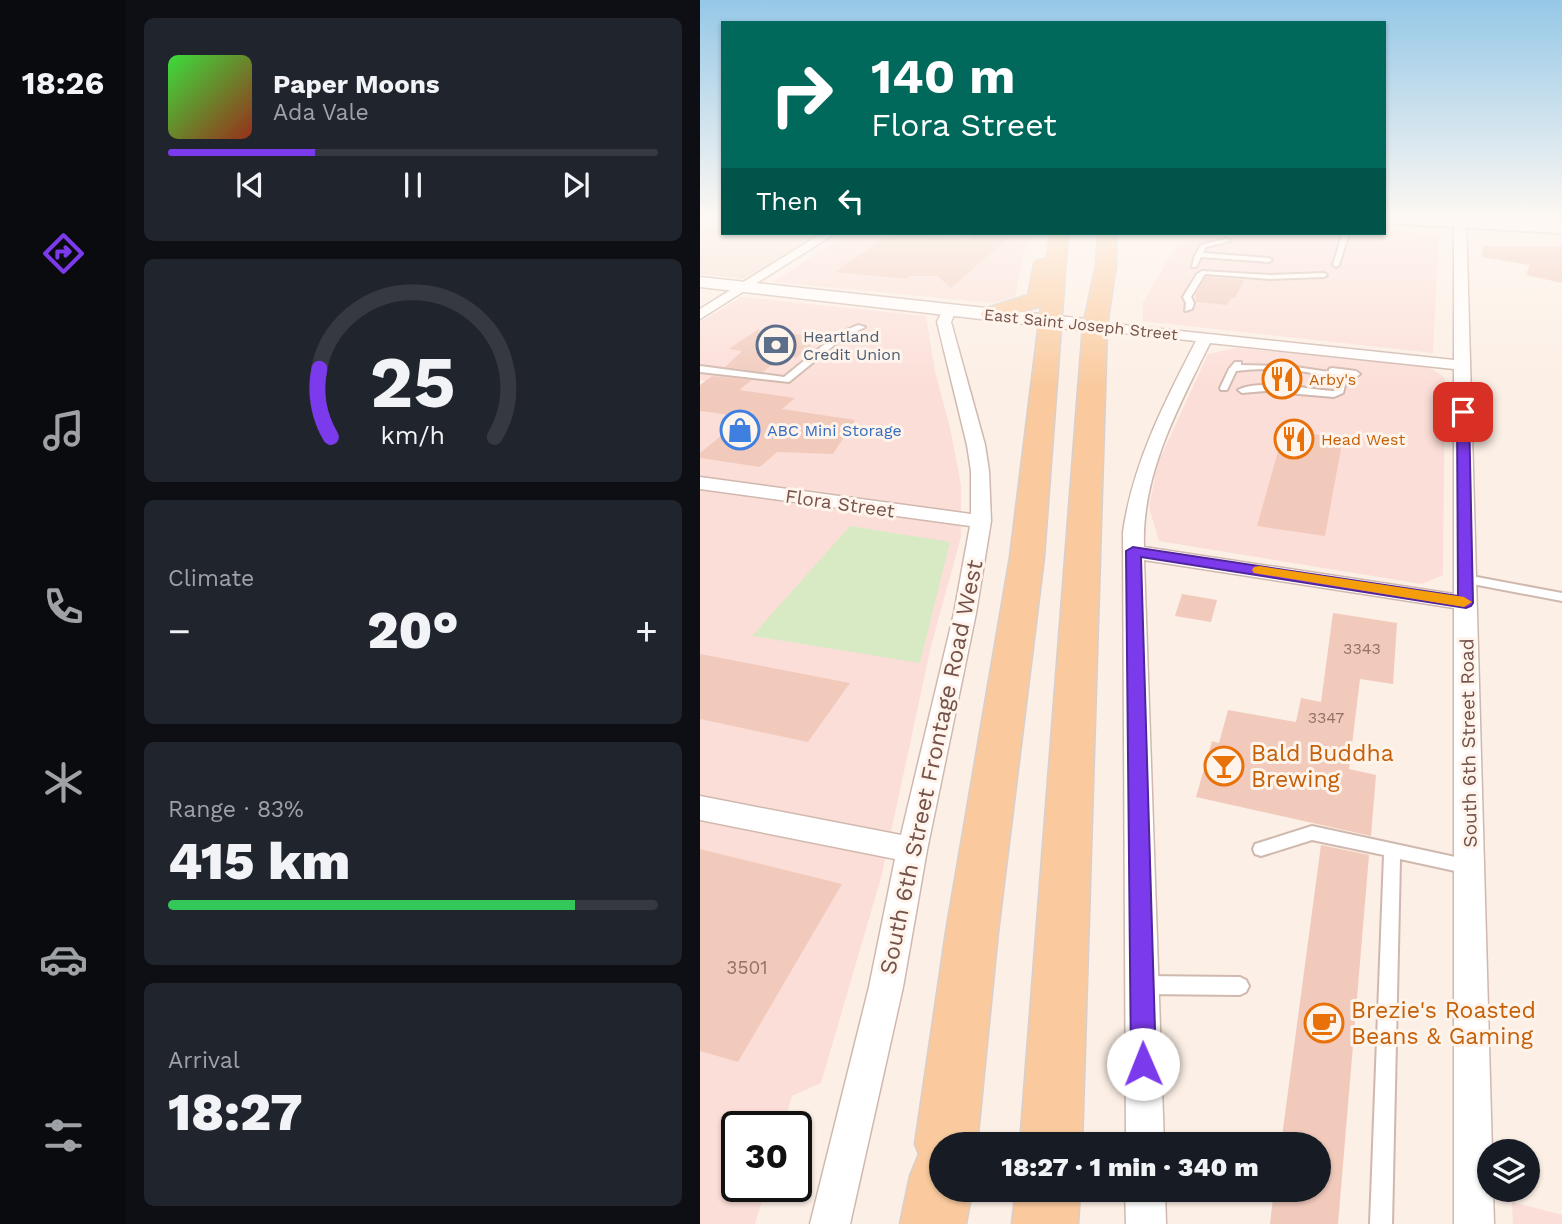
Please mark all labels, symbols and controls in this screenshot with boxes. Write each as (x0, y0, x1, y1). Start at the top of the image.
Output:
text: 140 m (871, 47, 1015, 105)
icon: right (756, 49, 847, 140)
text: 18:26 (22, 64, 104, 102)
text: Paper Moons (273, 69, 440, 99)
text: Ada Vale (273, 99, 369, 126)
text: Flora Street (871, 106, 1057, 144)
icon: previous (231, 166, 269, 204)
icon: pause (394, 166, 432, 204)
icon: next (557, 166, 595, 204)
icon: left (832, 182, 870, 220)
text: Then (756, 186, 818, 216)
icon: directions (39, 229, 88, 278)
street label: East Saint Joseph Street (983, 305, 1179, 344)
bank icon: Heartland Credit Union (755, 324, 797, 366)
place label: Heartland Credit Union (803, 327, 901, 364)
text: 25 (370, 339, 456, 425)
restaurant icon: Arby's (1261, 358, 1303, 400)
place label: Arby's (1309, 370, 1356, 389)
pin (1433, 382, 1493, 442)
icon: arrive (1444, 393, 1482, 431)
icon: music (39, 406, 88, 455)
shop icon: ABC Mini Storage (719, 409, 761, 451)
restaurant icon: Head West (1273, 418, 1315, 460)
text: km/h (381, 421, 445, 450)
place label: ABC Mini Storage (767, 421, 902, 440)
place label: Head West (1321, 430, 1406, 449)
street label: Flora Street (784, 484, 896, 523)
street label: South 6th Street Frontage Road West (874, 557, 989, 977)
text: Climate (168, 565, 254, 592)
icon: phone (39, 582, 88, 631)
text: 20° (367, 600, 459, 661)
text: − (168, 609, 191, 653)
text: + (635, 609, 658, 653)
street label: South 6th Street Road (1455, 638, 1482, 848)
house number: 3343 (1343, 639, 1381, 658)
house number: 3347 (1308, 708, 1344, 727)
place label: Bald Buddha Brewing (1251, 740, 1394, 793)
bar icon: Bald Buddha Brewing (1203, 745, 1245, 787)
icon: climate (39, 758, 88, 807)
text: Range · 83% (168, 796, 304, 823)
text: 415 km (168, 831, 350, 892)
icon: car (39, 935, 88, 984)
house number: 3501 (726, 956, 768, 979)
place label: Brezie's Roasted Beans & Gaming (1351, 997, 1536, 1050)
cafe icon: Brezie's Roasted Beans & Gaming (1303, 1002, 1345, 1044)
position arrow (1106, 1027, 1180, 1101)
text: Arrival (168, 1047, 240, 1074)
text: 18:27 (168, 1082, 303, 1143)
icon: filters (39, 1111, 88, 1160)
speed limit sign: 30 (721, 1111, 812, 1202)
map controls (1477, 1139, 1540, 1202)
button: layers (1477, 1139, 1540, 1202)
text: 18:27 · 1 min · 340 m (1001, 1152, 1259, 1182)

